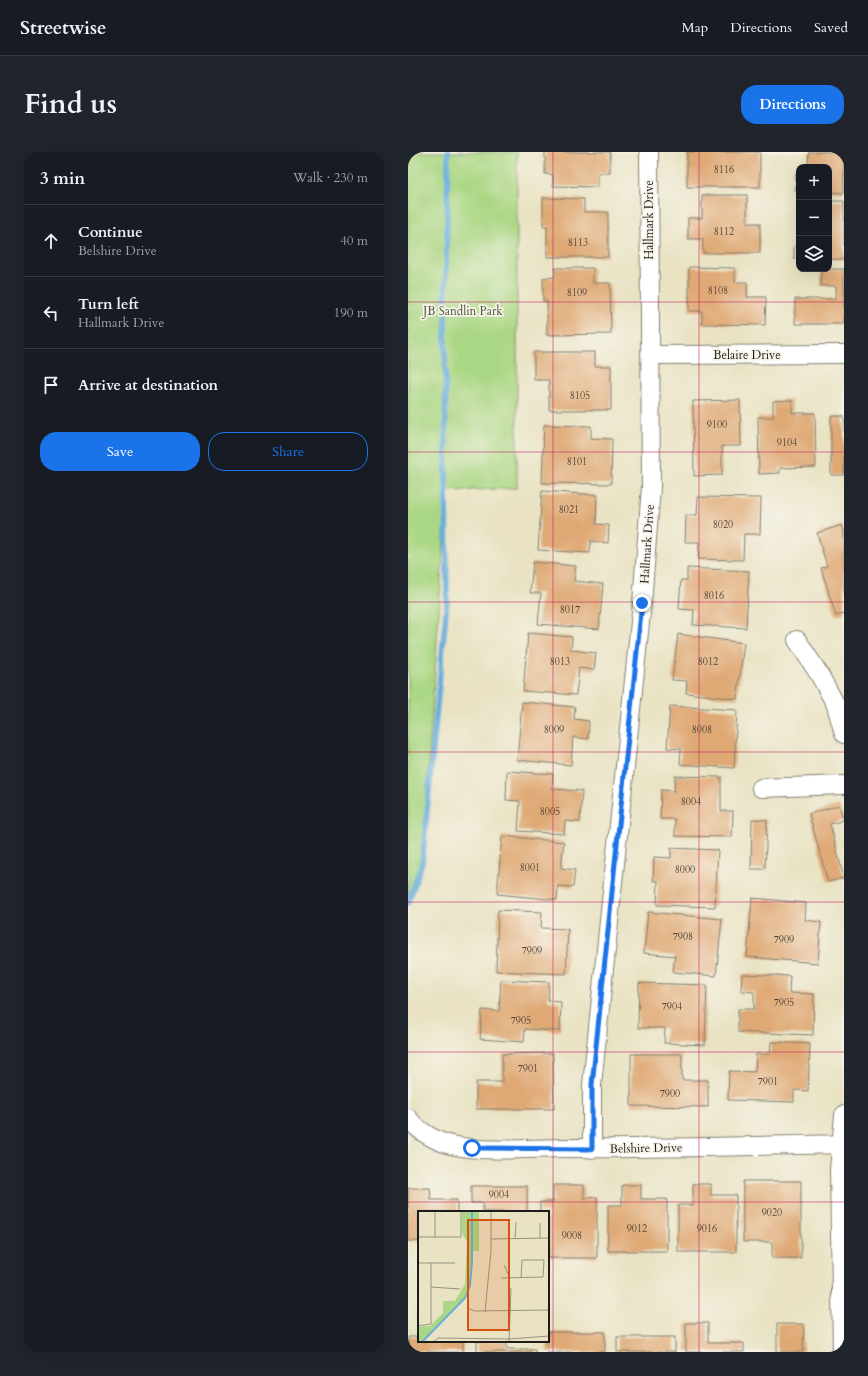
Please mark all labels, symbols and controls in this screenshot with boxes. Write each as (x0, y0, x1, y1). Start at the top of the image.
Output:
text: Streetwise (20, 15, 107, 41)
text: Map (682, 18, 708, 37)
text: Directions (730, 18, 792, 37)
text: Saved (814, 18, 848, 37)
text: Find us (24, 85, 117, 123)
button: Directions (741, 85, 844, 124)
house number: 8116 (714, 163, 734, 177)
map controls (796, 164, 832, 272)
button: + (796, 164, 832, 200)
text: 3 min (40, 167, 85, 190)
text: Walk · 230 m (293, 169, 368, 187)
street label: Hallmark Drive (641, 180, 657, 260)
button: − (796, 200, 832, 236)
text: Continue (78, 222, 143, 242)
house number: 8112 (714, 225, 734, 239)
icon: ahead (40, 230, 62, 252)
text: 40 m (340, 232, 368, 250)
house number: 8113 (568, 236, 588, 250)
button: layers (796, 236, 832, 272)
text: Belshire Drive (78, 242, 157, 260)
house number: 8108 (708, 284, 728, 298)
house number: 8109 (567, 286, 587, 300)
text: Turn left (78, 294, 139, 314)
icon: left (40, 302, 62, 324)
park label: JB Sandlin Park (421, 303, 503, 319)
text: 190 m (334, 304, 368, 322)
text: Hallmark Drive (78, 314, 164, 332)
street label: Belaire Drive (713, 347, 781, 363)
icon: arrive (40, 374, 62, 396)
text: Arrive at destination (78, 375, 218, 395)
house number: 8105 (570, 389, 590, 403)
house number: 9100 (707, 418, 727, 432)
button: Save (40, 432, 200, 471)
button: Share (208, 432, 368, 471)
house number: 9104 (777, 436, 797, 450)
house number: 8101 (567, 455, 587, 469)
house number: 8021 (559, 503, 579, 517)
street label: Hallmark Drive (636, 504, 658, 584)
house number: 8020 (713, 518, 733, 532)
house number: 8016 (704, 589, 724, 603)
route end (633, 594, 651, 612)
house number: 8017 (560, 603, 580, 617)
house number: 8013 (550, 655, 570, 669)
house number: 8012 (698, 655, 718, 669)
house number: 8009 (544, 723, 564, 737)
house number: 8008 (692, 723, 712, 737)
house number: 8004 (681, 795, 701, 809)
house number: 8005 (540, 805, 560, 819)
house number: 8001 (520, 861, 540, 875)
house number: 8000 (675, 863, 695, 877)
house number: 7908 (673, 930, 693, 944)
house number: 7909 (774, 933, 794, 947)
house number: 7909 (522, 944, 542, 958)
house number: 7905 (774, 996, 794, 1010)
house number: 7904 (662, 1000, 682, 1014)
house number: 7905 (511, 1014, 531, 1028)
house number: 7901 (518, 1062, 538, 1076)
house number: 7901 (758, 1075, 778, 1089)
house number: 7900 (660, 1087, 680, 1101)
route start (463, 1139, 481, 1157)
street label: Belshire Drive (610, 1139, 682, 1157)
house number: 9004 (489, 1188, 509, 1202)
house number: 9020 (762, 1206, 782, 1220)
inset map (418, 1211, 549, 1342)
house number: 9012 (627, 1222, 647, 1236)
house number: 9016 (697, 1222, 717, 1236)
house number: 9008 (562, 1229, 582, 1243)

